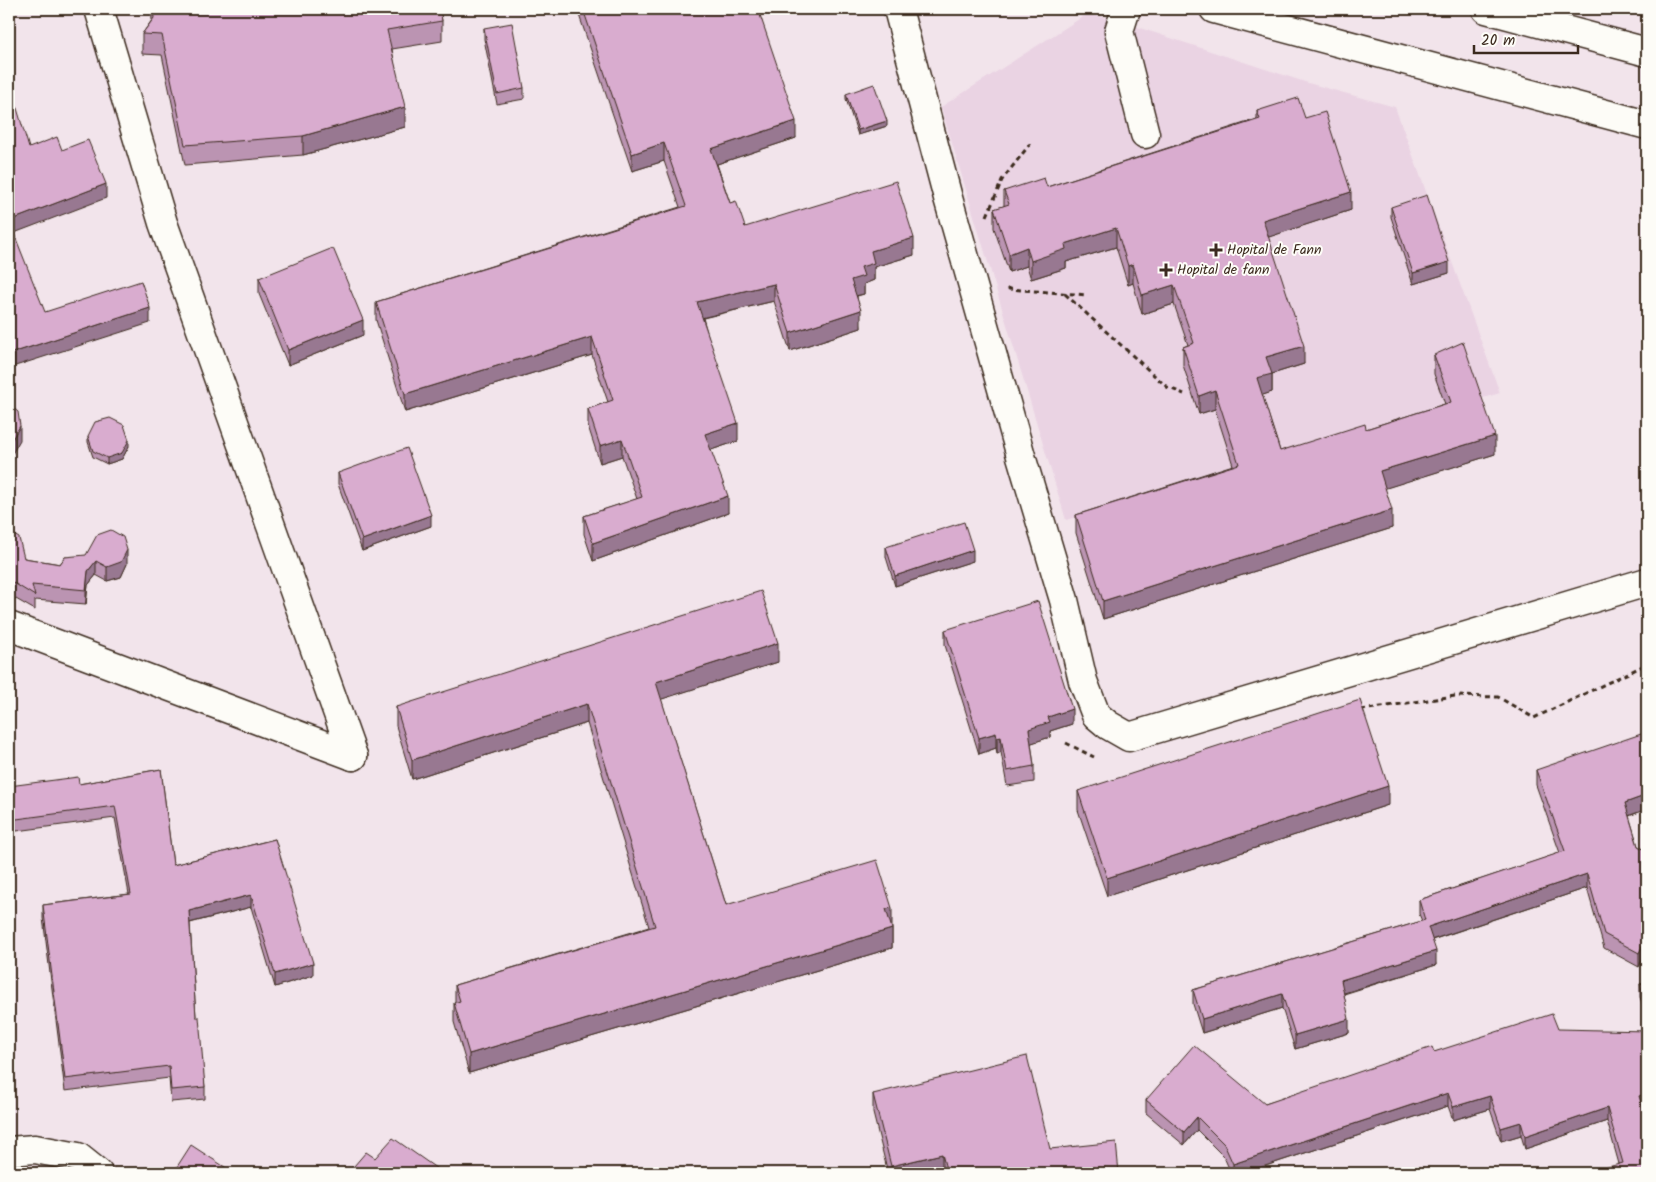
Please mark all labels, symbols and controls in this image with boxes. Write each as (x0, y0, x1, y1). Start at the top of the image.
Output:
scale bar (1474, 22, 1577, 54)
text: 20 m (1481, 29, 1515, 53)
place label: Hopital de Fann (1227, 239, 1322, 261)
marker: Hopital de Fann (1209, 243, 1223, 257)
place label: Hopital de fann (1177, 259, 1269, 281)
marker: Hopital de fann (1159, 263, 1173, 277)

